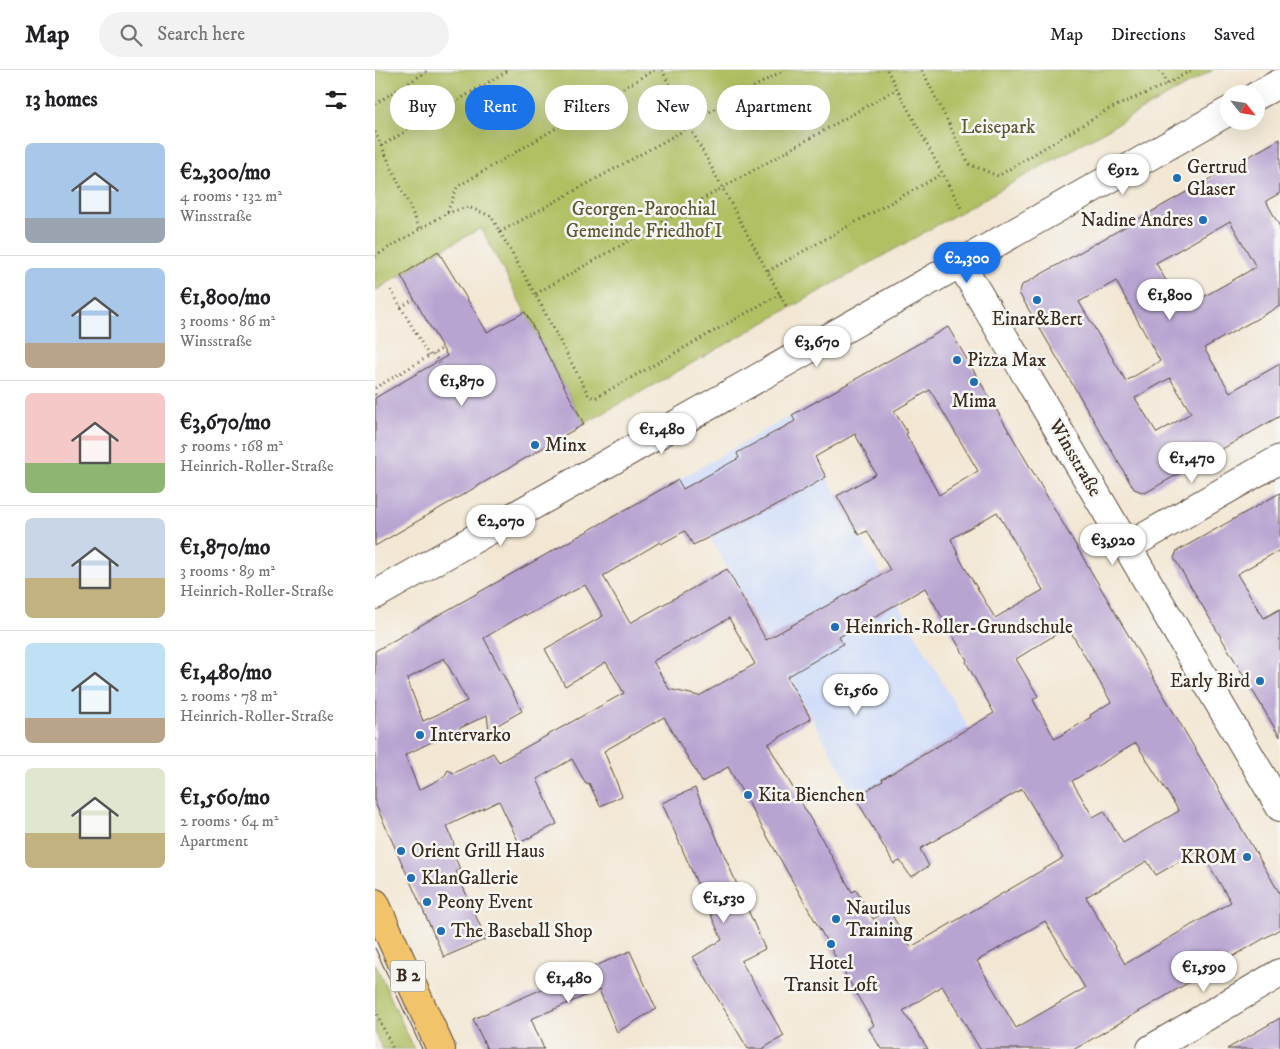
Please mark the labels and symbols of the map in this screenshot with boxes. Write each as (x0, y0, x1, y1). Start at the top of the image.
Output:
north arrow (1220, 85, 1265, 130)
park label: Leisepark (961, 116, 1036, 139)
pin: €912 (1093, 154, 1153, 196)
place label: Gertrud Glaser (1187, 156, 1248, 201)
marker: Gertrud Glaser (1171, 172, 1183, 184)
park label: Georgen-Parochial Gemeinde Friedhof I (566, 198, 722, 243)
place label: Nadine Andres (1081, 209, 1193, 232)
marker: Nadine Andres (1197, 214, 1209, 226)
pin: €2,300 (926, 242, 1008, 284)
pin: €1,800 (1129, 278, 1211, 321)
marker: Einar&Bert (1031, 294, 1043, 306)
place label: Einar&Bert (991, 308, 1083, 331)
pin: €3,670 (776, 326, 858, 368)
place label: Pizza Max (967, 349, 1047, 372)
marker: Pizza Max (951, 354, 963, 366)
pin: €1,870 (421, 364, 503, 407)
marker: Mima (968, 376, 980, 388)
place label: Mima (952, 390, 996, 413)
pin: €1,480 (621, 412, 703, 455)
street label: Winsstraße (1043, 414, 1106, 501)
place label: Minx (545, 434, 587, 457)
marker: Minx (529, 439, 541, 451)
pin: €1,470 (1151, 442, 1233, 484)
pin: €2,070 (460, 504, 542, 547)
pin: €3,920 (1072, 524, 1154, 566)
place label: Heinrich-Roller-Grundschule (845, 616, 1073, 639)
marker: Heinrich-Roller-Grundschule (829, 621, 841, 633)
place label: Early Bird (1170, 670, 1251, 693)
pin: €1,560 (815, 674, 897, 716)
marker: Early Bird (1254, 675, 1266, 687)
place label: Intervarko (430, 724, 511, 747)
marker: Intervarko (414, 729, 426, 741)
place label: Kita Bienchen (758, 784, 865, 807)
marker: Kita Bienchen (742, 789, 754, 801)
place label: Orient Grill Haus (411, 840, 545, 863)
marker: Orient Grill Haus (395, 845, 407, 857)
place label: KROM (1181, 846, 1237, 869)
marker: KROM (1241, 851, 1253, 863)
place label: KlanGallerie (421, 867, 519, 890)
marker: KlanGallerie (405, 872, 417, 884)
pin: €1,530 (683, 882, 765, 924)
place label: Peony Event (437, 891, 533, 914)
marker: Peony Event (421, 896, 433, 908)
place label: Nautilus Training (846, 897, 913, 942)
marker: Nautilus Training (830, 913, 842, 925)
place label: The Baseball Shop (451, 920, 593, 943)
marker: The Baseball Shop (435, 925, 447, 937)
marker: Hotel Transit Loft (825, 938, 837, 950)
pin: €1,590 (1163, 950, 1245, 993)
place label: Hotel Transit Loft (784, 952, 878, 997)
road number: B 2 (390, 960, 425, 991)
pin: €1,480 (528, 962, 610, 1004)

